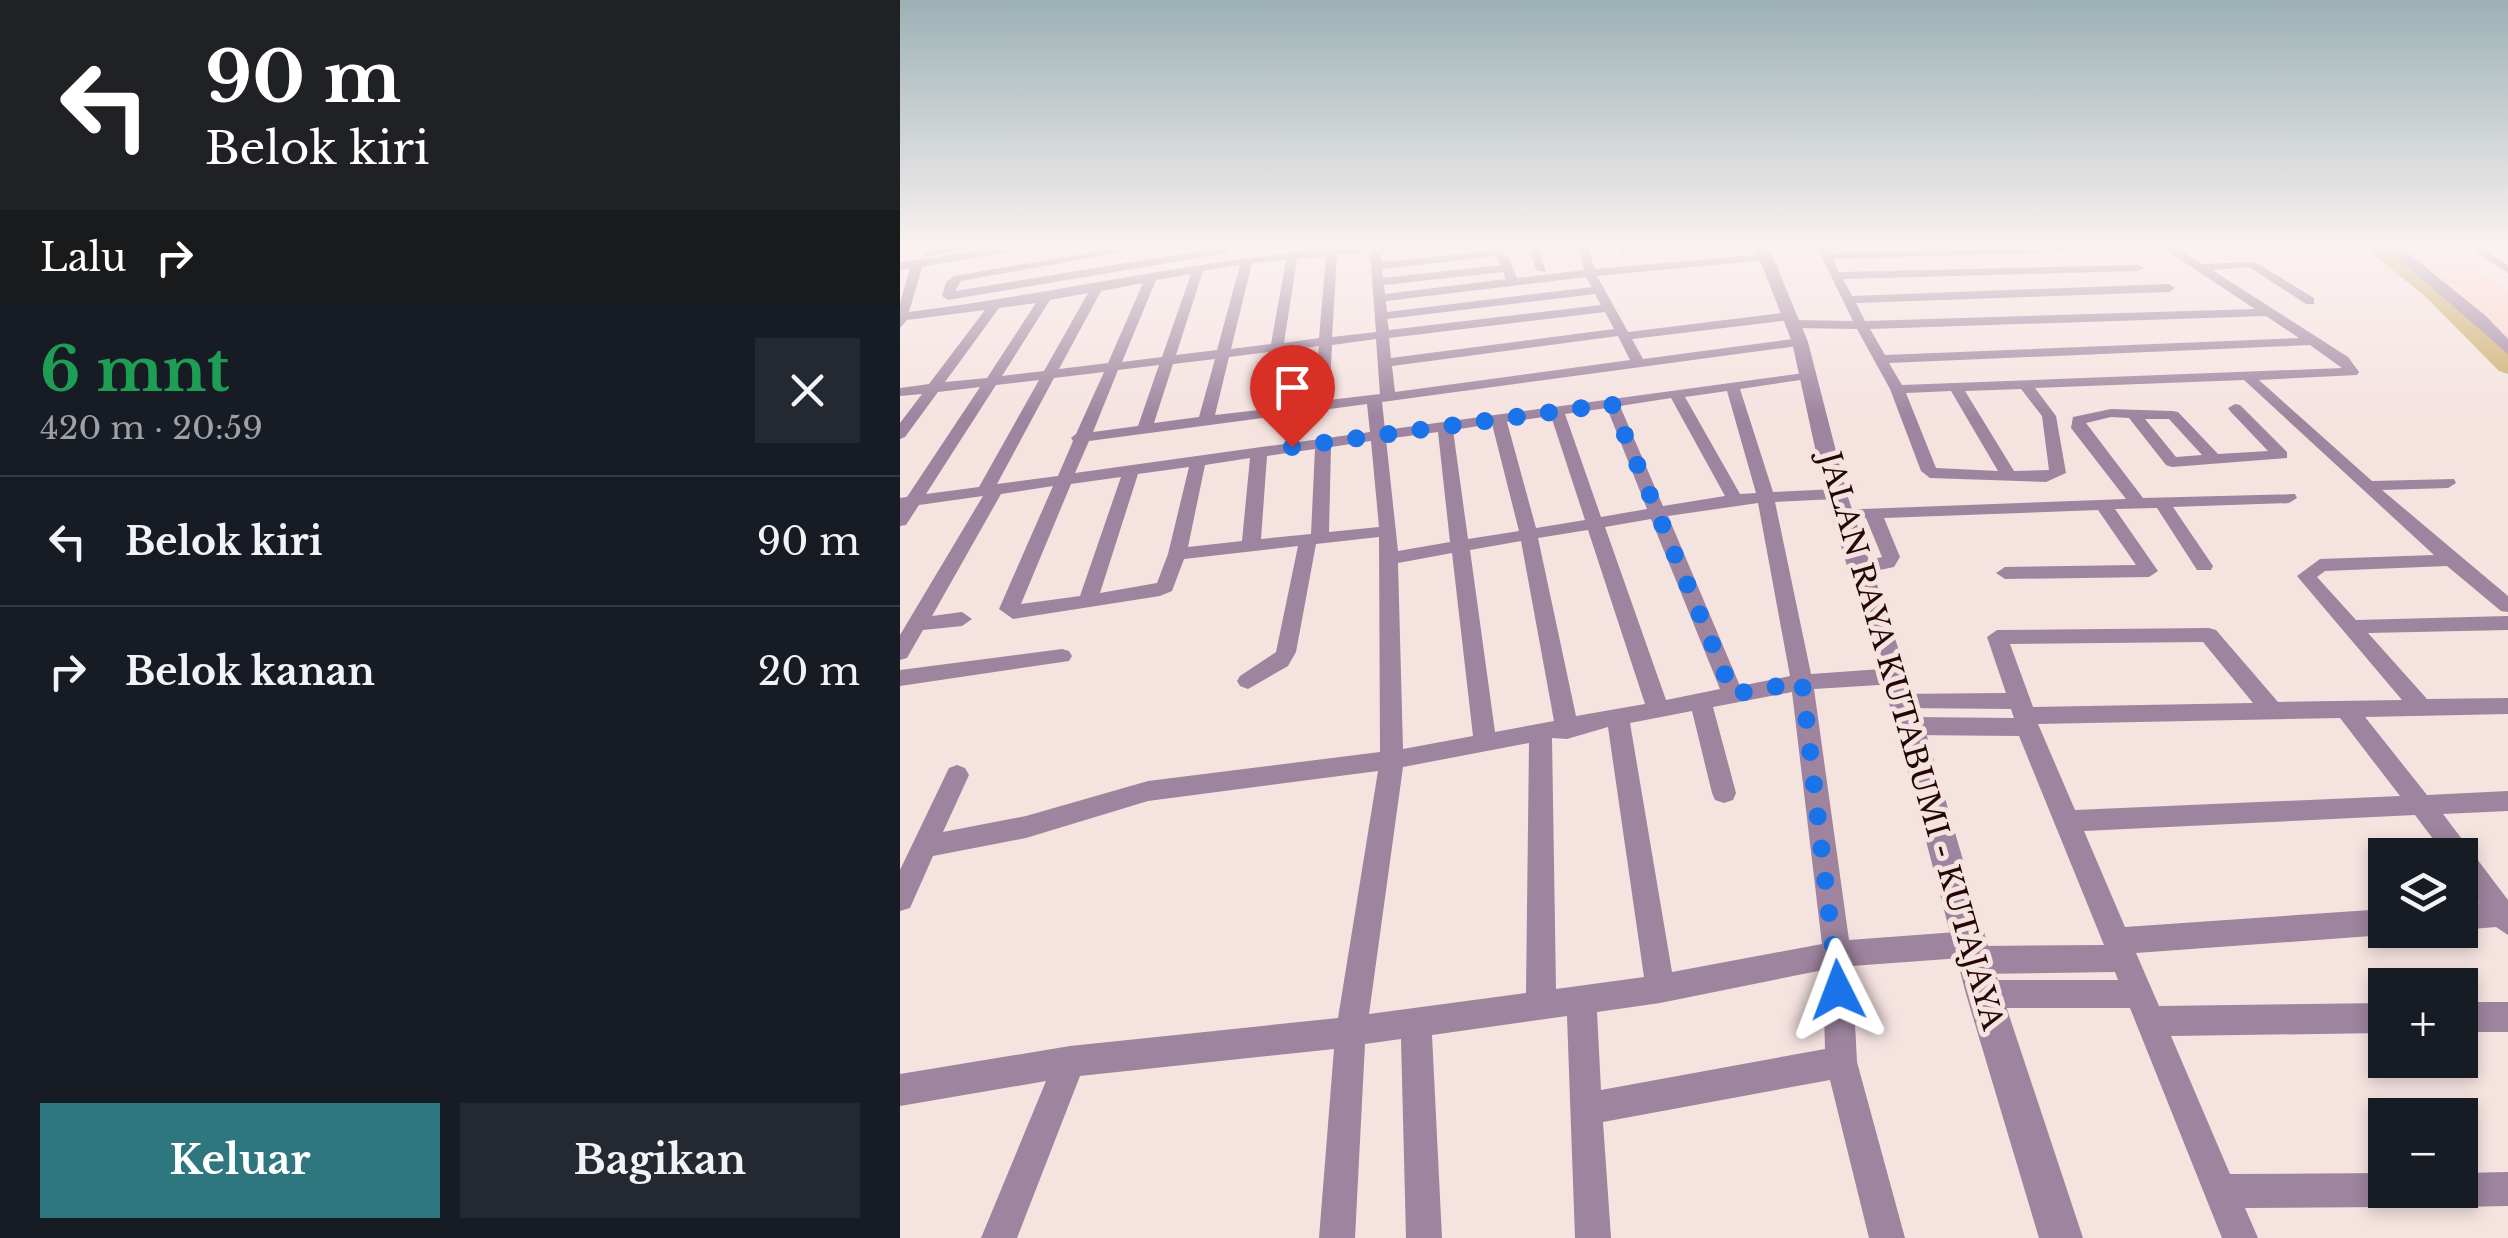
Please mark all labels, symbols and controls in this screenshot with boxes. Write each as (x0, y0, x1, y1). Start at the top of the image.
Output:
text: 90 m (205, 34, 401, 121)
icon: left (40, 40, 170, 170)
text: Belok kiri (205, 120, 429, 176)
icon: right (147, 230, 202, 285)
text: Lalu (40, 234, 127, 281)
text: 6 mnt (40, 333, 229, 407)
button: close (755, 338, 860, 443)
pin (1250, 345, 1335, 448)
icon: arrive (1265, 360, 1320, 415)
text: 420 m · 20:59 (40, 408, 263, 448)
street label: JALAN RAYA KUTABUMI - KUTAJAYA (1810, 444, 2012, 1035)
icon: left (40, 514, 95, 569)
text: Belok kiri (125, 518, 322, 565)
text: 90 m (757, 518, 860, 565)
icon: right (40, 644, 95, 699)
text: Belok kanan (125, 648, 375, 695)
text: 20 m (758, 648, 860, 695)
map controls (2368, 838, 2478, 1208)
button: layers (2368, 838, 2478, 948)
position arrow (1786, 938, 1890, 1042)
button: + (2368, 968, 2478, 1078)
button: − (2368, 1098, 2478, 1208)
button: Keluar (40, 1103, 440, 1218)
button: Bagikan (460, 1103, 860, 1218)

